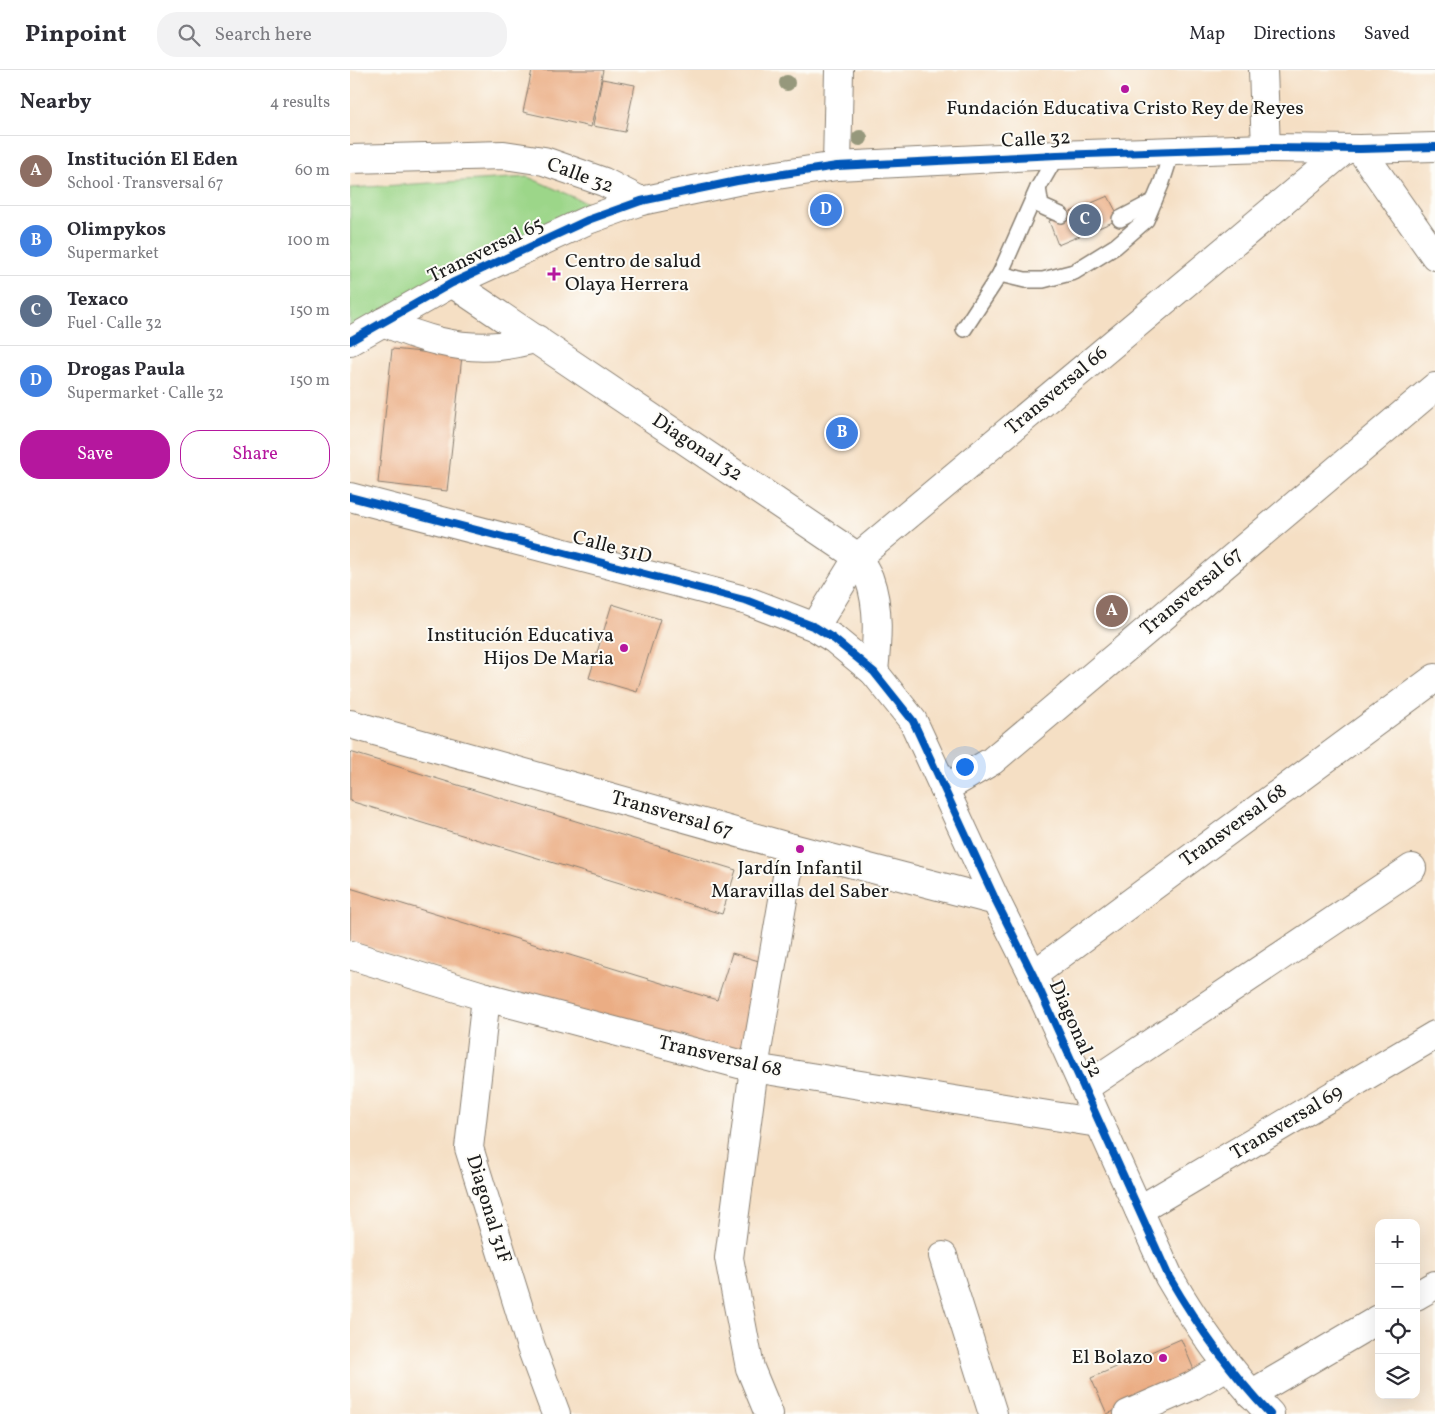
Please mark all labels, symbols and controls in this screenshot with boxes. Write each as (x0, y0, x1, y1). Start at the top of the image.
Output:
search box (157, 12, 507, 57)
text: Pinpoint (25, 18, 127, 52)
icon: search (175, 21, 203, 49)
text: Search here (215, 22, 312, 48)
text: Map (1189, 22, 1225, 47)
text: Directions (1253, 22, 1336, 47)
text: Saved (1364, 22, 1410, 47)
marker: Fundación Educativa Cristo Rey de Reyes (1119, 83, 1131, 95)
text: Nearby (20, 88, 91, 117)
text: 4 results (270, 92, 330, 114)
place label: Fundación Educativa Cristo Rey de Reyes (946, 95, 1304, 123)
street label: Calle 32 (1001, 124, 1071, 156)
text: Institución El Eden (67, 147, 238, 173)
street label: Calle 32 (543, 151, 617, 201)
text: A (30, 160, 42, 182)
text: 60 m (295, 160, 330, 182)
text: School · Transversal 67 (67, 173, 224, 195)
pin: D (810, 191, 842, 229)
pin: C (1069, 201, 1101, 239)
street label: Transversal 65 (423, 211, 549, 291)
text: Olimpykos (67, 217, 166, 243)
text: B (31, 230, 41, 252)
text: 100 m (287, 230, 330, 252)
text: Supermarket (67, 243, 159, 265)
place label: Centro de salud Olaya Herrera (565, 248, 701, 299)
marker: Centro de salud Olaya Herrera (547, 267, 561, 281)
text: Texaco (67, 287, 128, 313)
text: C (31, 300, 41, 322)
text: 150 m (289, 300, 330, 322)
text: Fuel · Calle 32 (67, 313, 162, 335)
street label: Transversal 66 (1000, 340, 1114, 442)
text: Drogas Paula (67, 357, 185, 383)
text: D (30, 370, 42, 392)
text: 150 m (289, 370, 330, 392)
text: Supermarket · Calle 32 (67, 383, 224, 405)
street label: Diagonal 32 (646, 407, 748, 489)
pin: B (826, 414, 858, 452)
button: Save (20, 430, 170, 479)
button: Share (180, 430, 330, 479)
street label: Calle 31D (569, 524, 655, 572)
street label: Transversal 67 (1135, 541, 1249, 643)
pin: A (1096, 592, 1128, 630)
place label: Institución Educativa Hijos De Maria (427, 622, 614, 673)
marker: Institución Educativa Hijos De Maria (618, 642, 630, 654)
your location (952, 754, 978, 780)
street label: Transversal 68 (1175, 778, 1293, 874)
street label: Transversal 67 (608, 784, 736, 846)
marker: Jardín Infantil Maravillas del Saber (794, 843, 806, 855)
place label: Jardín Infantil Maravillas del Saber (711, 855, 889, 906)
street label: Diagonal 32 (1041, 976, 1109, 1082)
street label: Transversal 68 (655, 1029, 785, 1085)
street label: Transversal 69 (1226, 1078, 1348, 1168)
street label: Diagonal 31F (458, 1151, 518, 1267)
map controls (1375, 1219, 1420, 1399)
button: + (1375, 1219, 1420, 1264)
button: − (1375, 1264, 1420, 1309)
button: locate (1375, 1309, 1420, 1354)
place label: El Bolazo (1072, 1344, 1153, 1372)
marker: El Bolazo (1157, 1352, 1169, 1364)
button: layers (1375, 1354, 1420, 1399)

